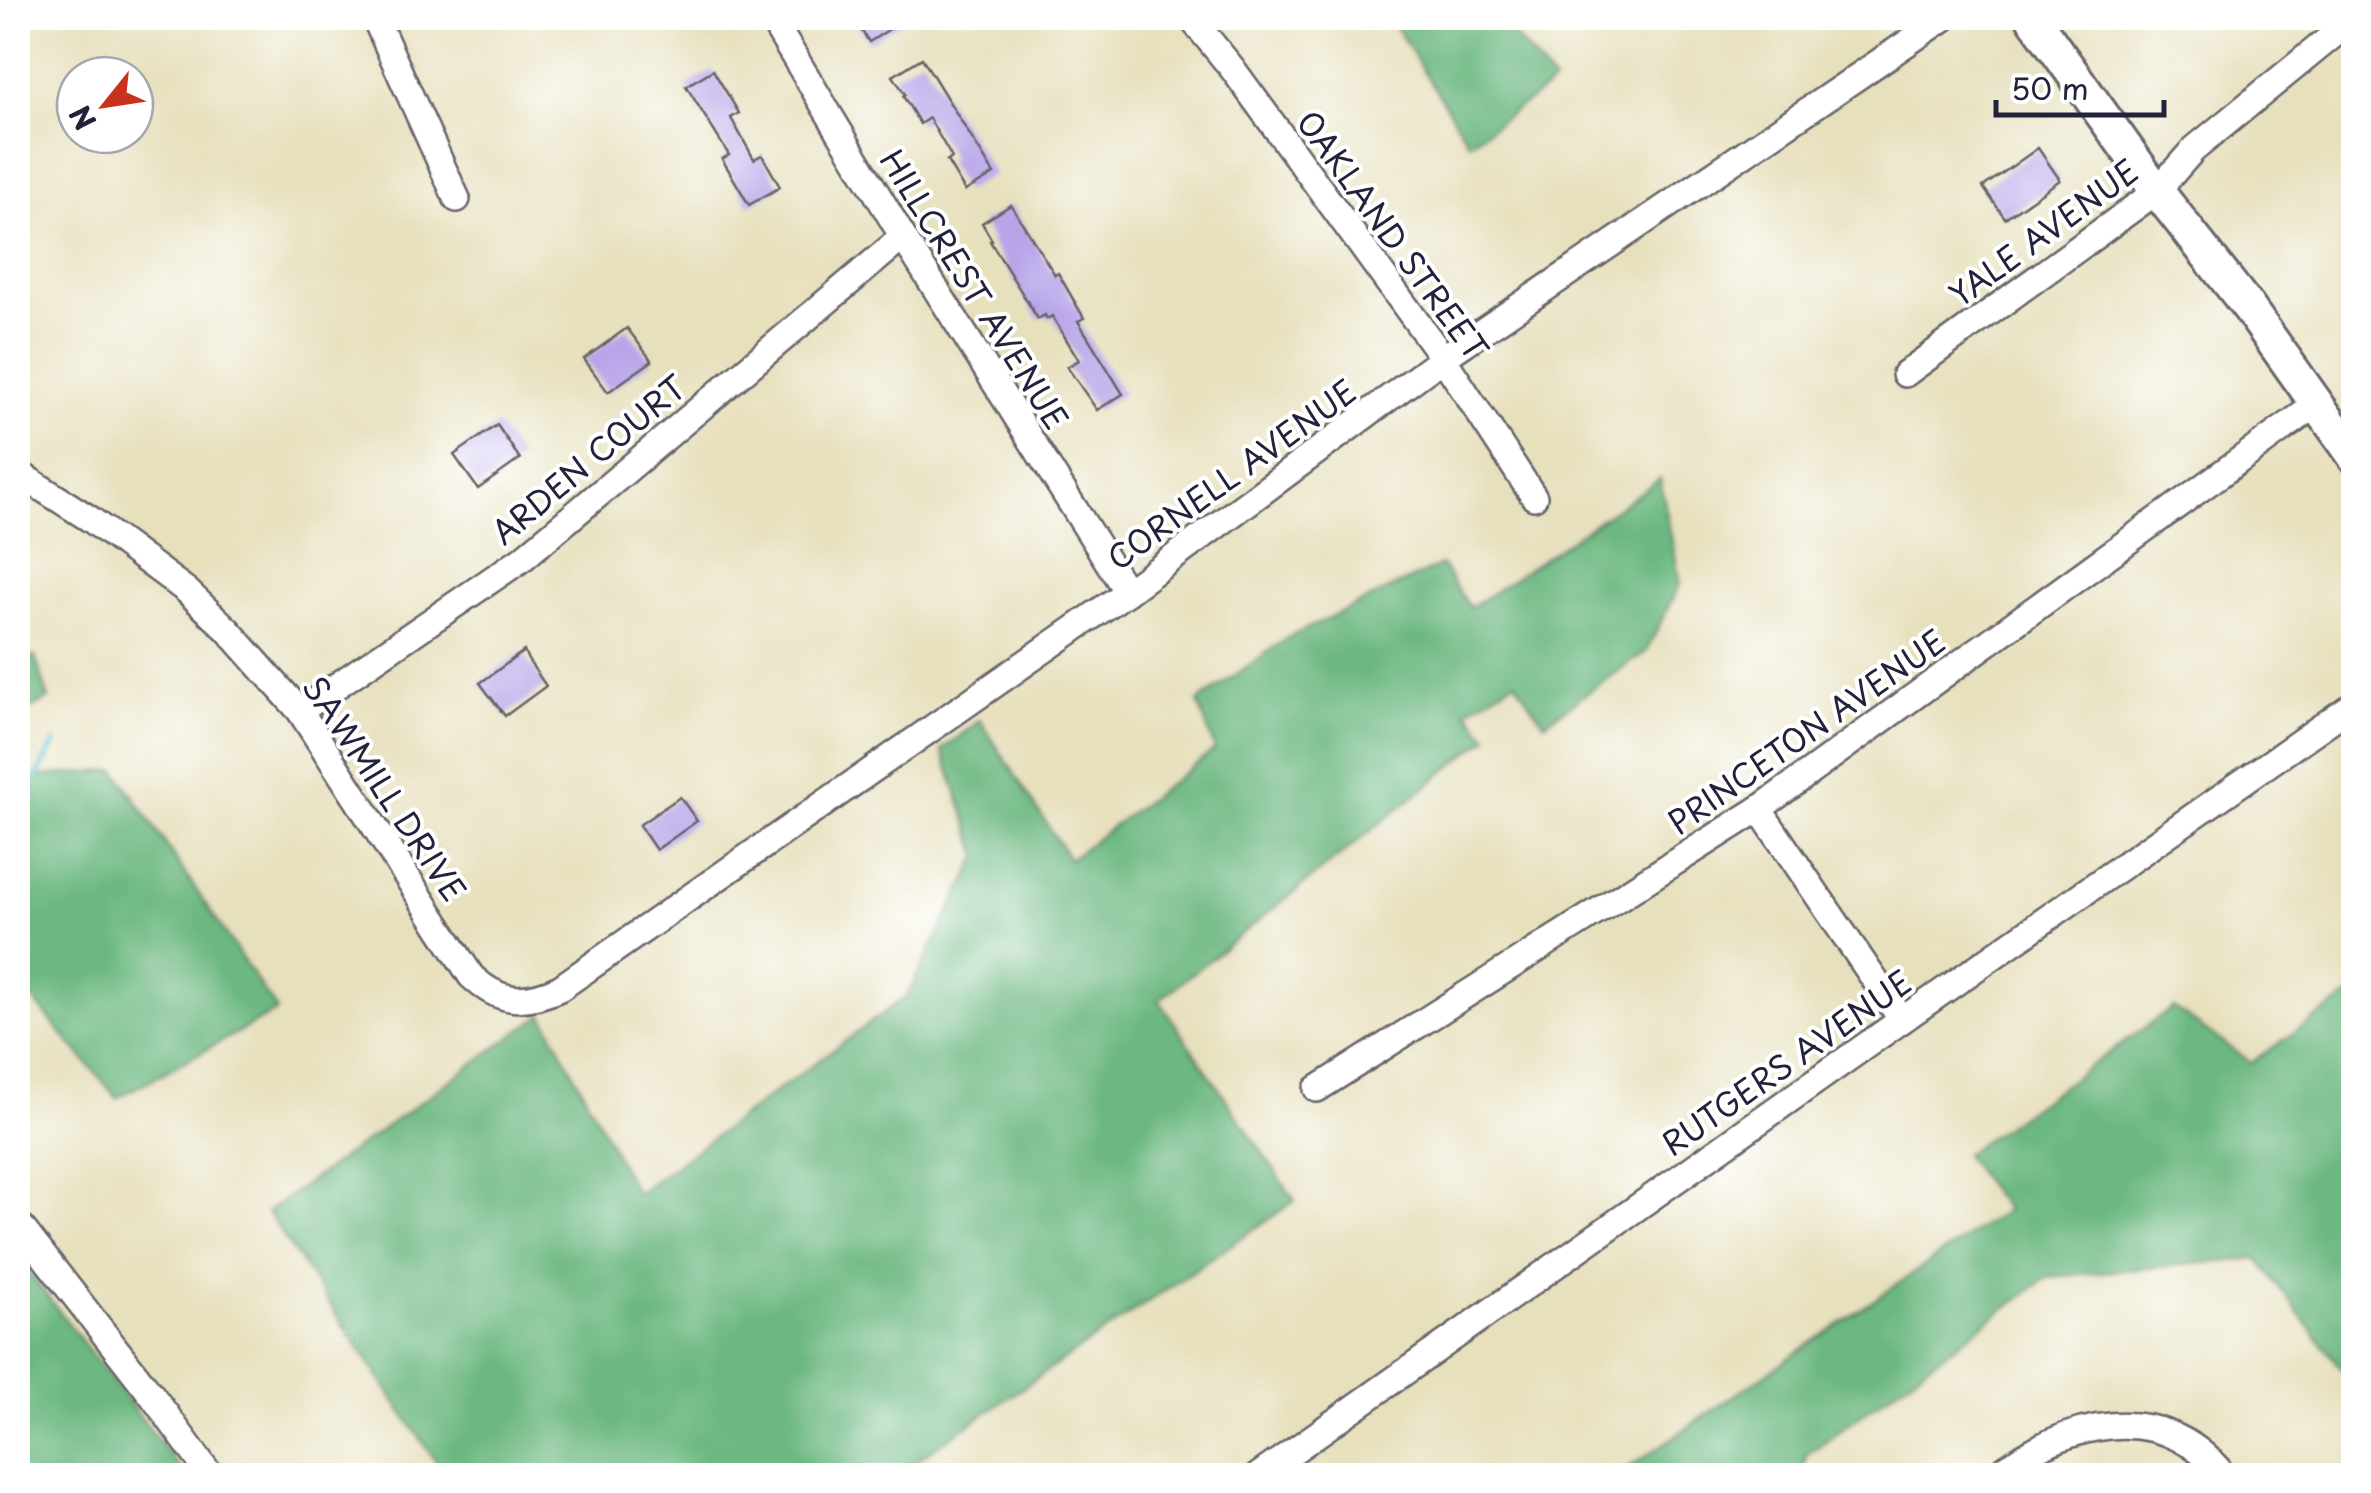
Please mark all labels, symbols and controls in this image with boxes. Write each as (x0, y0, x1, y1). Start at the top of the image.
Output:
north arrow (55, 55, 155, 155)
scale bar (1996, 55, 2164, 117)
text: 50 m (2011, 65, 2089, 110)
text: N (58, 98, 106, 139)
street label: OAKLAND STREET (1286, 100, 1500, 370)
street label: HILLCREST AVENUE (869, 140, 1081, 438)
street label: YALE AVENUE (1938, 147, 2148, 317)
street label: ARDEN COURT (480, 363, 696, 555)
street label: CORNELL AVENUE (1096, 367, 1366, 581)
street label: PRINCETON AVENUE (1658, 617, 1954, 845)
street label: SAWMILL DRIVE (292, 666, 478, 910)
street label: RUTGERS AVENUE (1651, 958, 1921, 1166)

